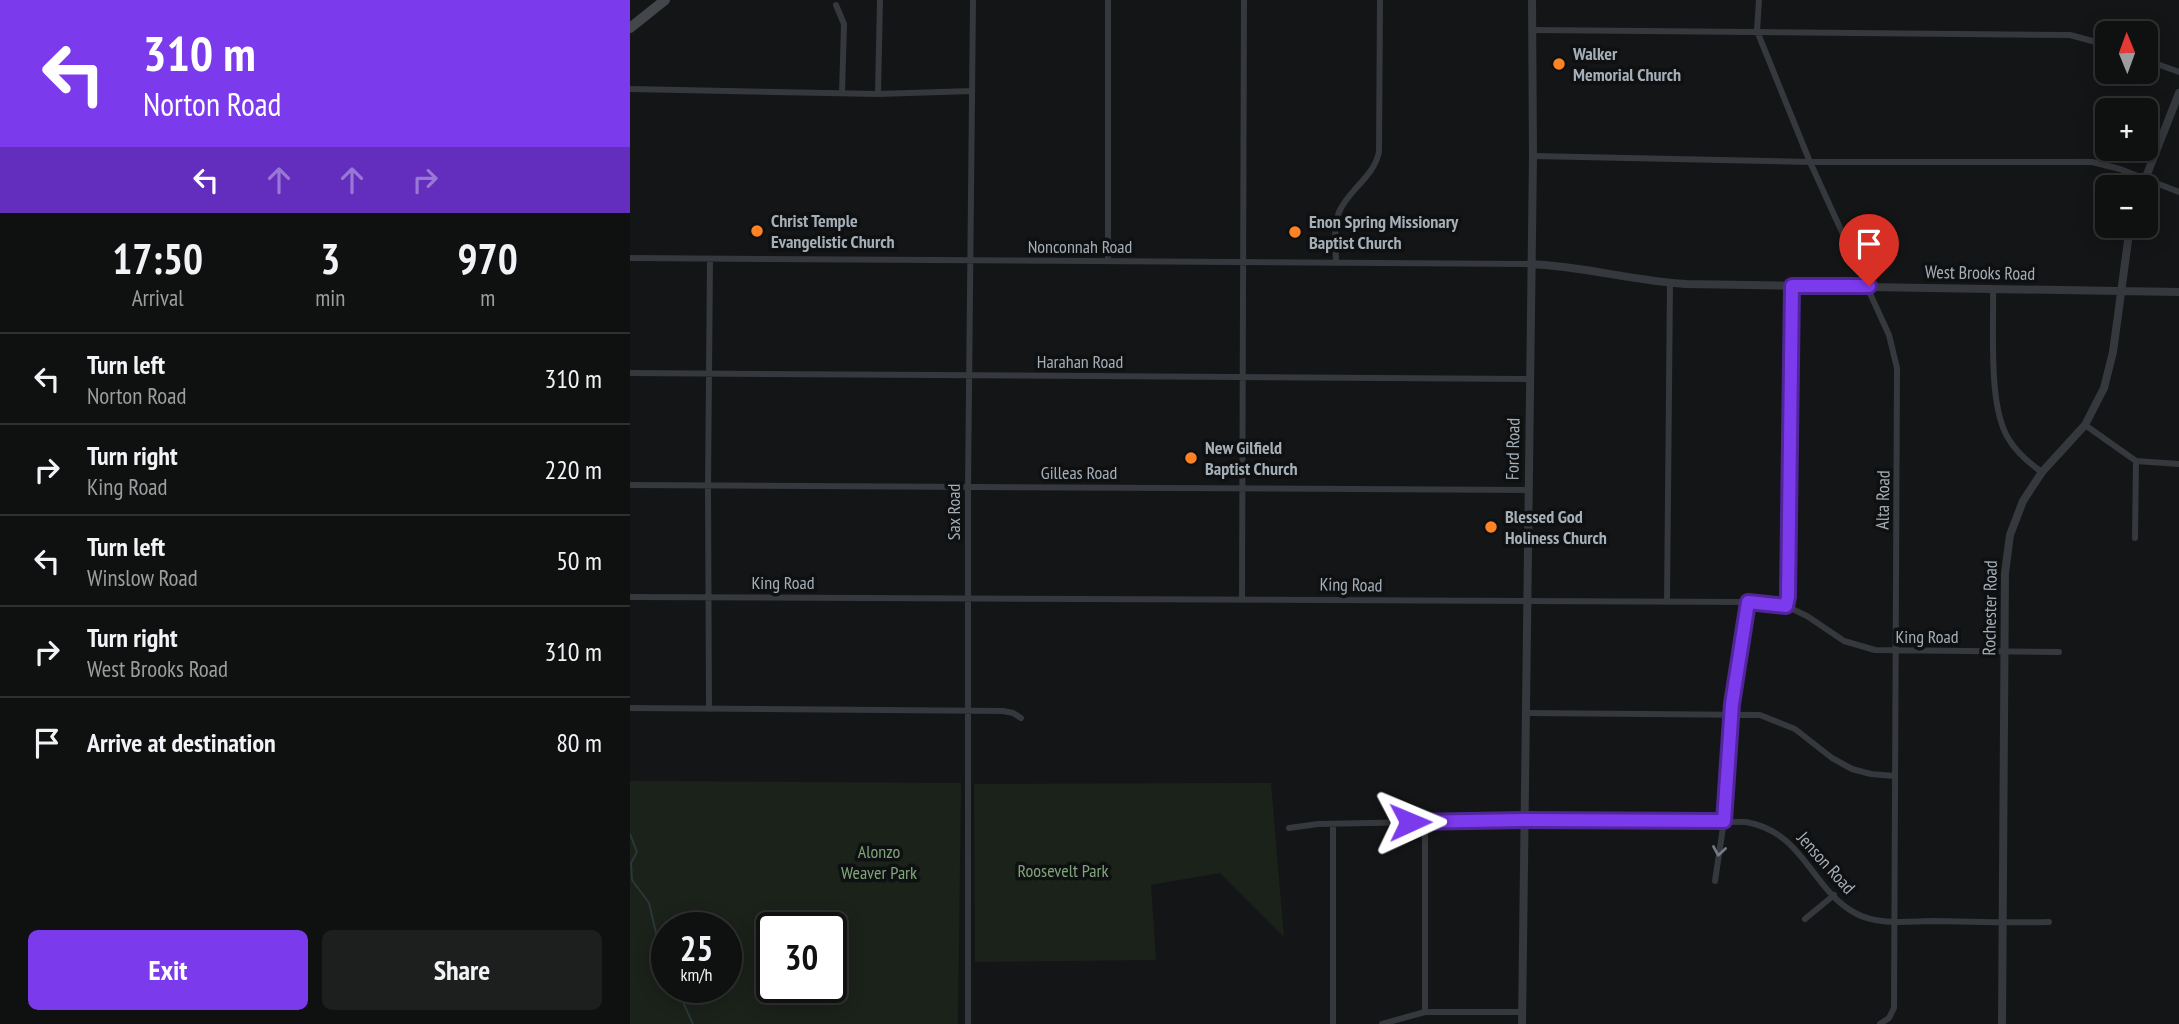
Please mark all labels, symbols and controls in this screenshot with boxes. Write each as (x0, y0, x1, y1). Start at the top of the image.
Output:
text: 310 m (143, 21, 256, 85)
north arrow (2095, 21, 2158, 84)
map controls (2095, 21, 2158, 238)
icon: left (28, 28, 119, 119)
place label: Walker Memorial Church (1572, 42, 1681, 86)
marker: Walker Memorial Church (1551, 56, 1567, 72)
text: Norton Road (143, 83, 281, 125)
button: + (2095, 98, 2158, 161)
icon: left (187, 161, 225, 199)
icon: ahead (260, 161, 298, 199)
icon: ahead (333, 161, 371, 199)
icon: right (406, 161, 444, 199)
button: − (2095, 175, 2158, 238)
place label: Christ Temple Evangelistic Church (771, 209, 895, 253)
place label: Enon Spring Missionary Baptist Church (1309, 210, 1459, 254)
pin (1839, 214, 1899, 286)
marker: Christ Temple Evangelistic Church (749, 223, 765, 239)
marker: Enon Spring Missionary Baptist Church (1287, 224, 1303, 240)
icon: arrive (1850, 225, 1888, 263)
text: 17:50 (112, 231, 203, 286)
text: 3 (320, 231, 340, 286)
text: 970 (458, 231, 518, 286)
street label: Nonconnah Road (1028, 235, 1132, 258)
street label: West Brooks Road (1925, 260, 2035, 285)
text: Arrival (132, 283, 184, 312)
text: min (315, 283, 345, 312)
text: m (480, 283, 495, 312)
text: Turn left (87, 348, 165, 381)
street label: Harahan Road (1037, 350, 1123, 373)
icon: left (28, 360, 66, 398)
text: 310 m (544, 362, 602, 395)
text: Norton Road (87, 381, 186, 410)
street label: Ford Road (1500, 418, 1525, 480)
place label: New Gilfield Baptist Church (1205, 436, 1298, 480)
text: Turn right (87, 439, 178, 472)
marker: New Gilfield Baptist Church (1183, 450, 1199, 466)
icon: right (28, 451, 66, 489)
text: 220 m (544, 453, 602, 486)
street label: Gilleas Road (1041, 461, 1117, 484)
street label: Alta Road (1870, 470, 1895, 530)
text: King Road (87, 472, 167, 501)
street label: Sax Road (942, 484, 965, 540)
place label: Blessed God Holiness Church (1505, 505, 1607, 549)
marker: Blessed God Holiness Church (1483, 519, 1499, 535)
text: Turn left (87, 530, 165, 563)
icon: left (28, 542, 66, 580)
text: 50 m (556, 544, 602, 577)
street label: Rochester Road (1977, 560, 2002, 656)
text: Winslow Road (87, 563, 198, 592)
street label: King Road (752, 571, 814, 594)
street label: King Road (1319, 572, 1383, 597)
text: Turn right (87, 621, 178, 654)
street label: King Road (1896, 625, 1958, 648)
icon: right (28, 633, 66, 671)
text: 310 m (544, 635, 602, 668)
text: West Brooks Road (87, 654, 228, 683)
icon: arrive (28, 724, 66, 762)
text: Arrive at destination (87, 726, 276, 759)
text: 80 m (556, 726, 602, 759)
position arrow (1373, 785, 1447, 859)
street label: Jenson Road (1792, 826, 1860, 899)
park label: Alonzo Weaver Park (841, 840, 917, 884)
one-way arrow (1712, 845, 1727, 857)
park label: Roosevelt Park (1018, 859, 1108, 882)
speed limit sign: 30 (756, 912, 847, 1003)
text: 25 (680, 925, 713, 971)
button: Exit (28, 930, 308, 1010)
button: Share (322, 930, 602, 1010)
text: km/h (681, 963, 712, 986)

